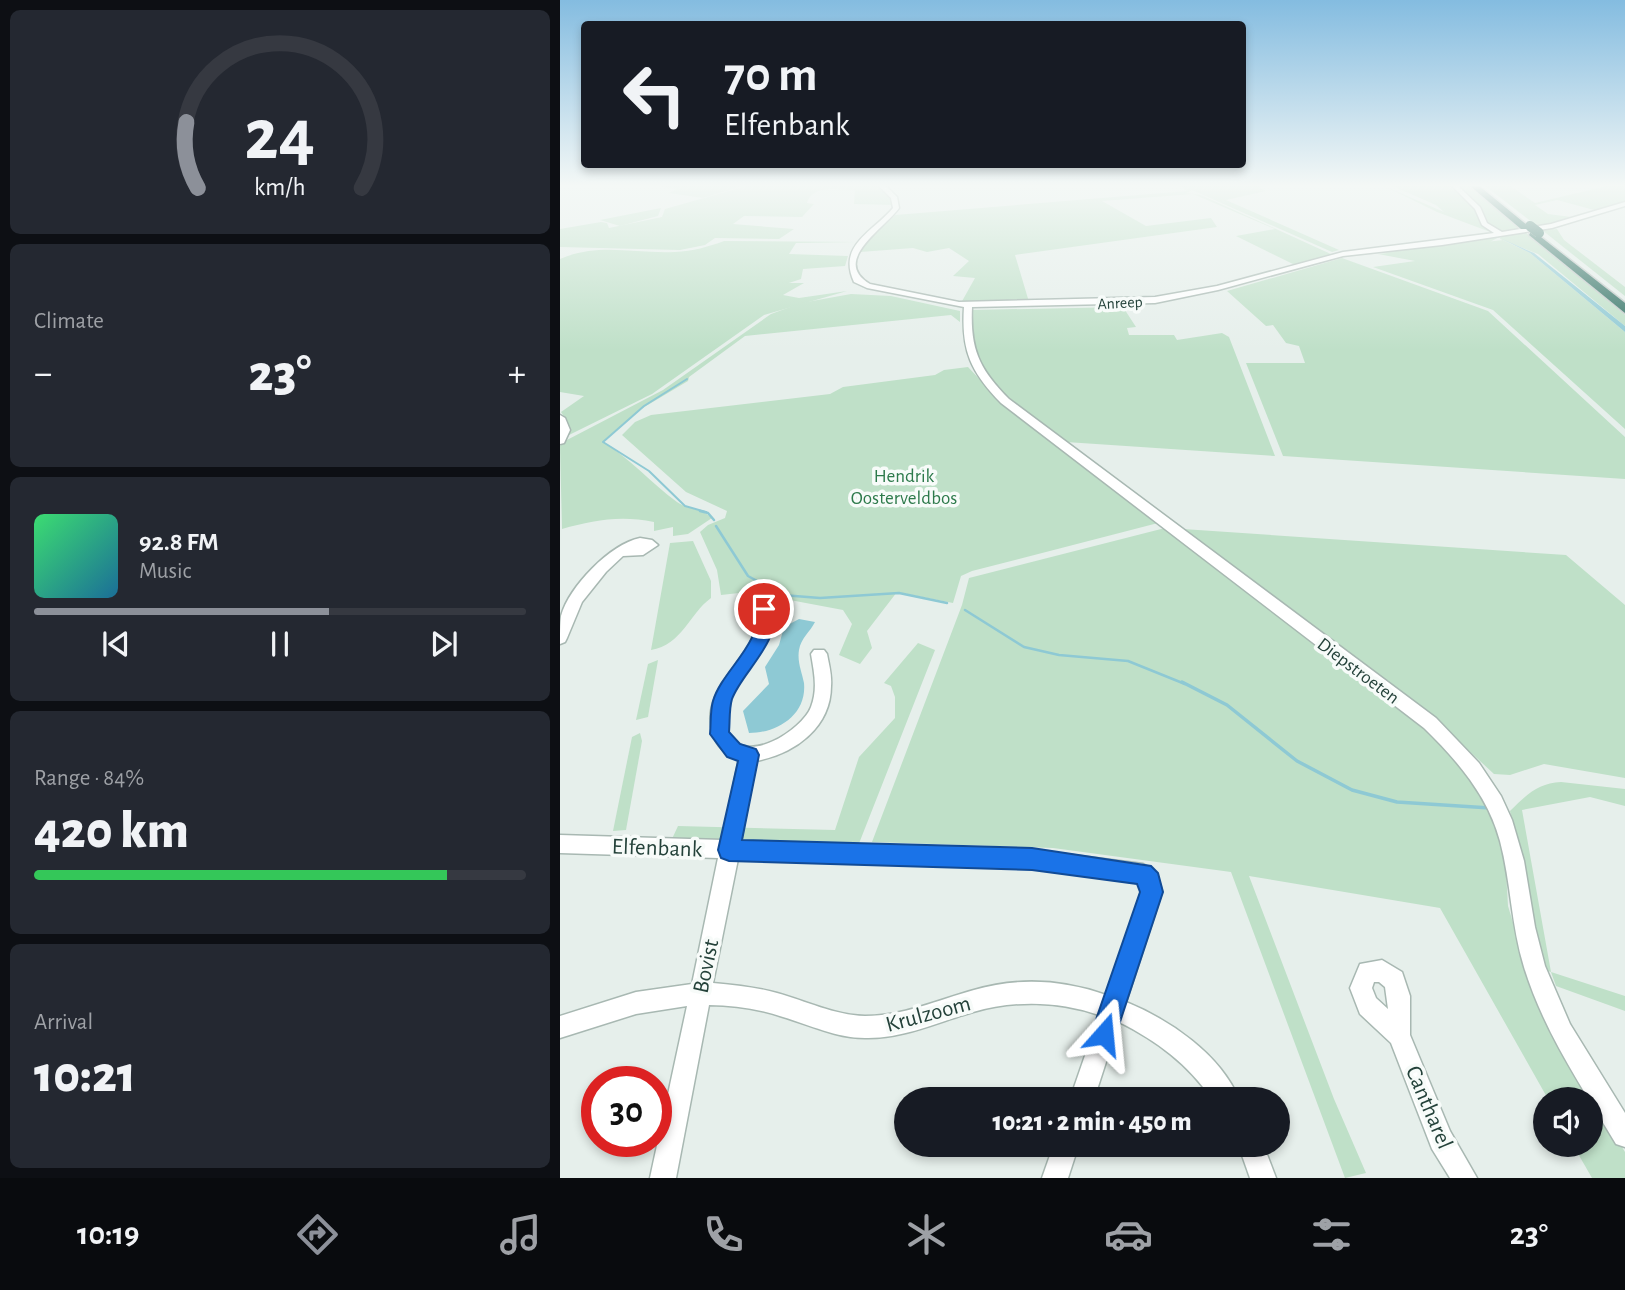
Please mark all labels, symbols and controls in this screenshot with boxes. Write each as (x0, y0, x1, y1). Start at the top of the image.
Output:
icon: left (609, 49, 700, 140)
text: 70 m (724, 51, 818, 100)
text: 24 (245, 100, 315, 173)
text: Elfenbank (724, 109, 850, 141)
text: km/h (254, 175, 306, 200)
street label: Anreep (1097, 294, 1143, 312)
text: Climate (34, 310, 104, 333)
text: 23° (249, 348, 311, 400)
text: − (34, 355, 52, 393)
text: + (508, 355, 526, 393)
park label: Hendrik Oosterveldbos (851, 467, 957, 508)
text: 92.8 FM (139, 529, 219, 555)
text: Music (139, 560, 191, 583)
pin (734, 579, 794, 639)
icon: arrive (745, 590, 783, 628)
icon: previous (97, 625, 135, 663)
icon: pause (261, 625, 299, 663)
icon: next (425, 625, 463, 663)
street label: Diepstroeten (1314, 634, 1403, 708)
text: Range · 84% (34, 767, 144, 790)
text: 420 km (34, 805, 189, 857)
street label: Elfenbank (611, 835, 703, 862)
street label: Bovist (690, 937, 723, 995)
street label: Krulzoom (883, 992, 973, 1037)
position arrow (1067, 997, 1141, 1071)
text: Arrival (34, 1011, 93, 1034)
text: 10:21 (34, 1049, 136, 1101)
street label: Cantharel (1401, 1063, 1456, 1152)
speed limit sign: 30 (581, 1066, 672, 1157)
map controls (1533, 1087, 1603, 1157)
button: sound (1533, 1087, 1603, 1157)
text: 10:21 · 2 min · 450 m (992, 1109, 1192, 1135)
icon: directions (293, 1210, 342, 1259)
icon: music (496, 1210, 545, 1259)
icon: phone (699, 1210, 748, 1259)
icon: climate (902, 1210, 951, 1259)
icon: car (1104, 1210, 1153, 1259)
icon: filters (1307, 1210, 1356, 1259)
text: 10:19 (77, 1218, 139, 1250)
text: 23° (1510, 1218, 1548, 1250)

